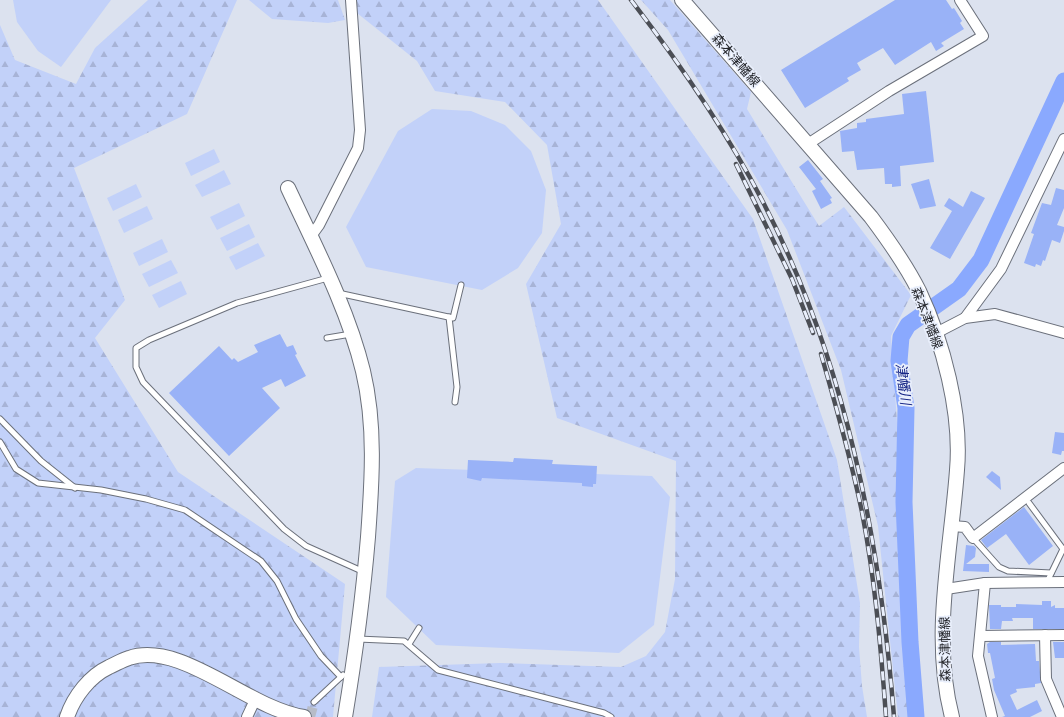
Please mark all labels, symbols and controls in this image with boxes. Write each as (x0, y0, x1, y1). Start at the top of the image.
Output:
street label: 森本津幡線 (709, 31, 763, 89)
street label: 森本津幡線 (908, 285, 946, 351)
water label: 津幡川 (892, 362, 914, 408)
street label: 森本津幡線 (937, 616, 953, 682)

